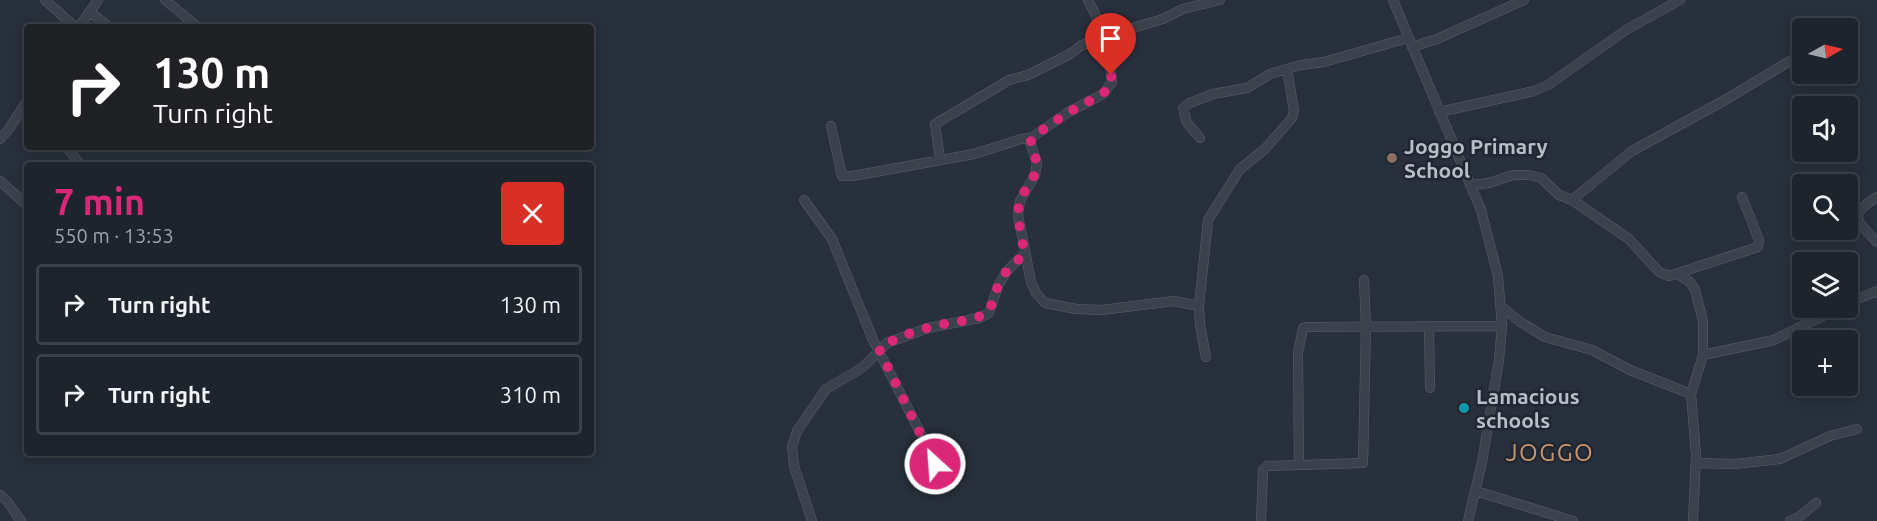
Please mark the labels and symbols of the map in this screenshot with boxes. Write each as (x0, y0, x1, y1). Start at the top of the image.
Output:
pin (1085, 13, 1136, 75)
north arrow (1792, 18, 1858, 84)
place label: Joggo Primary School (1404, 134, 1548, 182)
marker: Joggo Primary School (1385, 151, 1399, 165)
place label: Lamacious schools (1476, 384, 1580, 432)
marker: Lamacious schools (1457, 401, 1471, 415)
position arrow (903, 432, 967, 496)
district label: JOGGO (1506, 439, 1594, 466)

